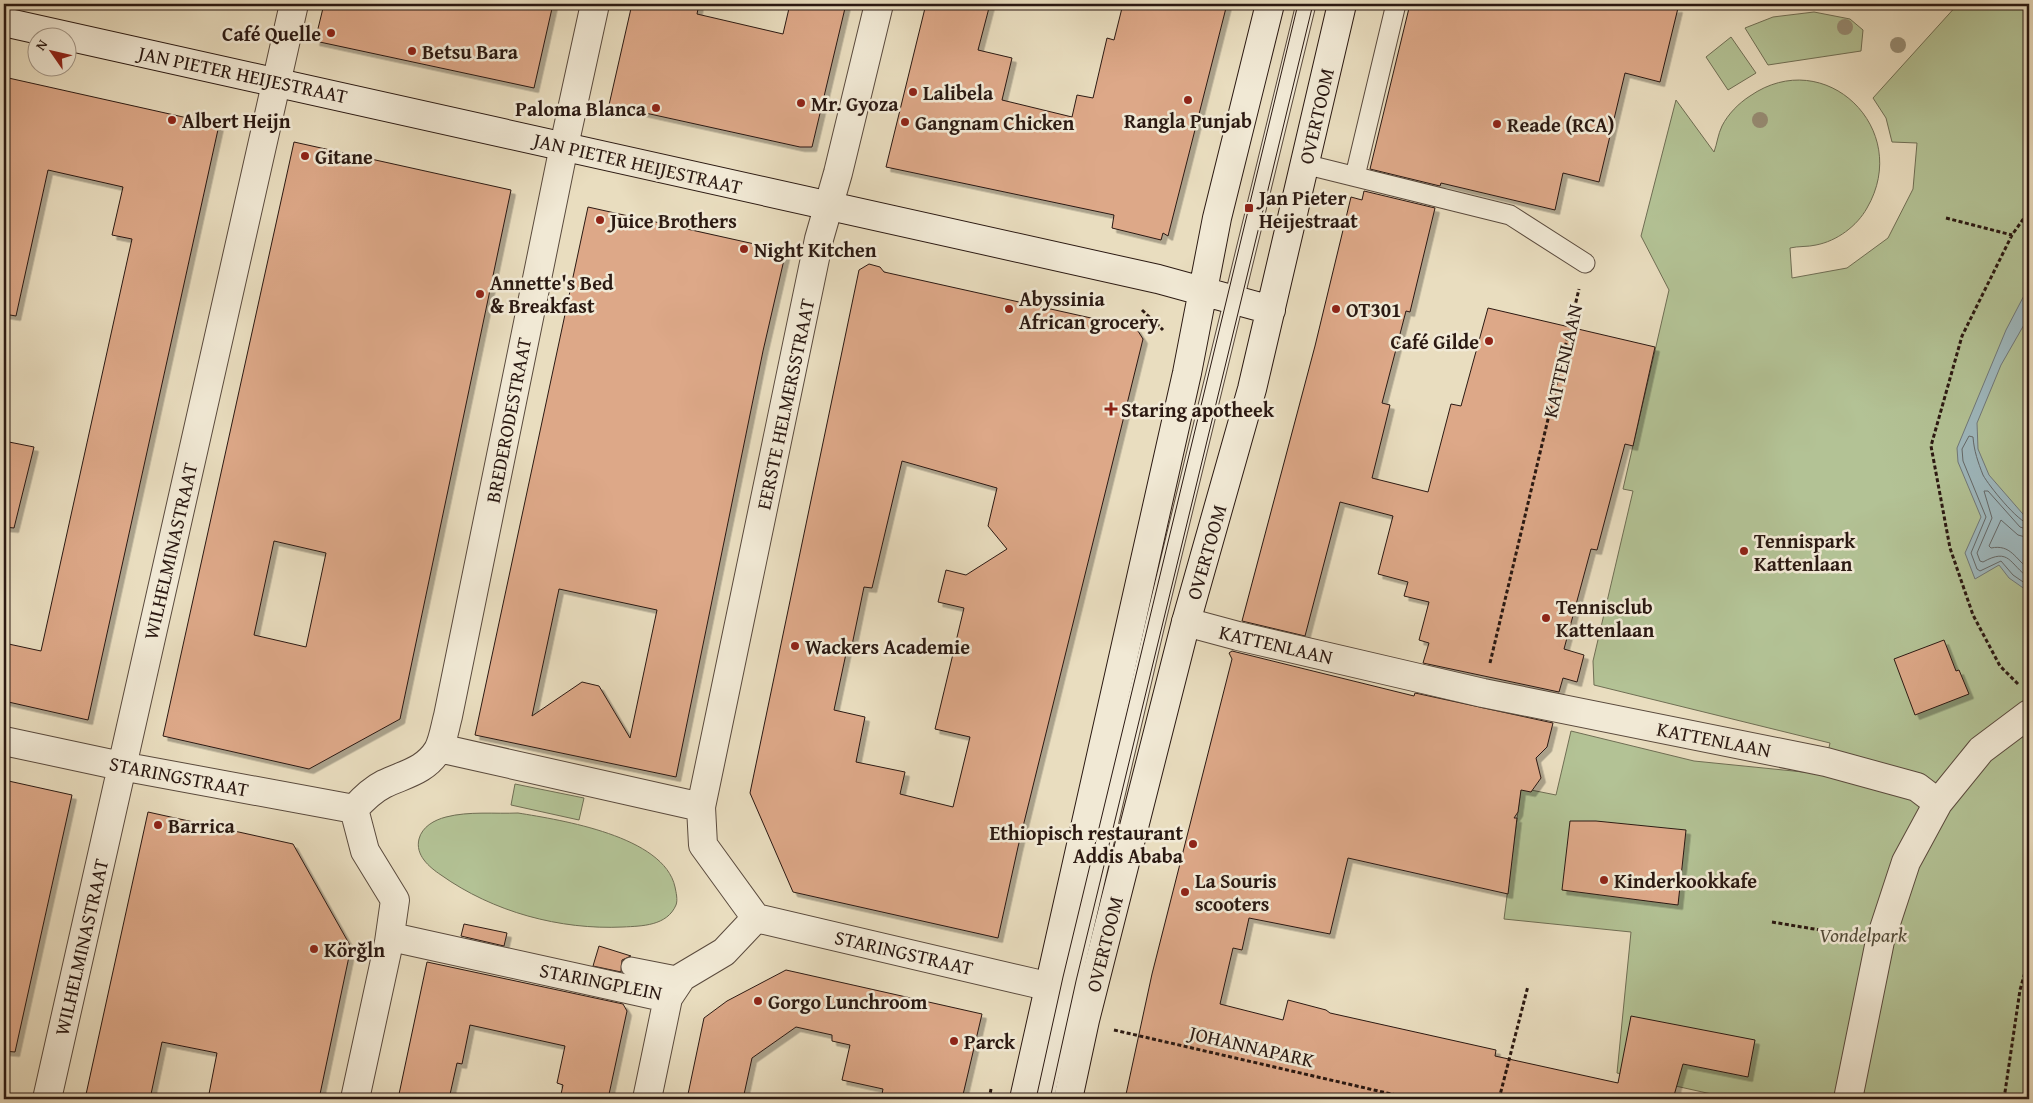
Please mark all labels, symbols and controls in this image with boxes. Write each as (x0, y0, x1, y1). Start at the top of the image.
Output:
place label: Café Quelle (222, 19, 321, 48)
marker: Café Quelle (325, 27, 337, 39)
north arrow (28, 28, 78, 78)
text: N (30, 35, 52, 54)
street label: JAN PIETER HEIJESTRAAT (133, 37, 350, 110)
place label: Betsu Bara (422, 37, 519, 66)
marker: Betsu Bara (406, 45, 418, 57)
street label: OVERTOOM (1291, 65, 1341, 167)
place label: Lalibela (923, 78, 994, 107)
marker: Lalibela (907, 86, 919, 98)
place label: Mr. Gyoza (811, 89, 899, 118)
place label: Paloma Blanca (515, 94, 647, 123)
marker: Rangla Punjab (1182, 94, 1194, 106)
marker: Mr. Gyoza (795, 97, 807, 109)
marker: Paloma Blanca (650, 102, 662, 114)
place label: Albert Heijn (182, 106, 291, 135)
place label: Rangla Punjab (1124, 106, 1252, 135)
place label: Gangnam Chicken (915, 108, 1074, 137)
place label: Reade (RCA) (1507, 110, 1615, 139)
marker: Albert Heijn (166, 114, 178, 126)
marker: Gangnam Chicken (899, 116, 911, 128)
marker: Reade (RCA) (1491, 118, 1503, 130)
street label: JAN PIETER HEIJESTRAAT (528, 124, 745, 201)
place label: Gitane (315, 142, 373, 171)
marker: Gitane (299, 150, 311, 162)
place label: Jan Pieter Heijestraat (1256, 183, 1358, 235)
marker: Jan Pieter Heijestraat (1243, 202, 1255, 214)
place label: Juice Brothers (607, 206, 737, 235)
marker: Juice Brothers (594, 214, 606, 226)
place label: Night Kitchen (754, 235, 877, 264)
marker: Night Kitchen (738, 243, 750, 255)
place label: Annette's Bed & Breakfast (490, 268, 614, 320)
place label: Abyssinia African grocery (1019, 284, 1159, 336)
marker: Annette's Bed & Breakfast (474, 288, 486, 300)
place label: OT301 (1346, 295, 1401, 324)
street label: EERSTE HELMERSSTRAAT (748, 296, 822, 512)
street label: KATTENLAAN (1535, 301, 1589, 421)
marker: Abyssinia African grocery (1003, 303, 1015, 315)
marker: OT301 (1330, 303, 1342, 315)
place label: Café Gilde (1390, 327, 1479, 356)
street label: BREDERODESTRAAT (478, 335, 538, 505)
marker: Café Gilde (1483, 335, 1495, 347)
place label: Staring apotheek (1121, 395, 1275, 424)
marker: Staring apotheek (1105, 403, 1117, 415)
street label: WILHELMINASTRAAT (136, 460, 204, 642)
street label: OVERTOOM (1179, 501, 1233, 603)
place label: Tennispark Kattenlaan (1754, 526, 1856, 578)
marker: Tennispark Kattenlaan (1738, 545, 1750, 557)
place label: Tennisclub Kattenlaan (1556, 592, 1654, 644)
marker: Tennisclub Kattenlaan (1540, 612, 1552, 624)
street label: KATTENLAAN (1216, 617, 1336, 671)
place label: Wackers Academie (805, 632, 970, 661)
marker: Wackers Academie (789, 640, 801, 652)
street label: KATTENLAAN (1654, 714, 1774, 764)
street label: STARINGSTRAAT (107, 748, 251, 804)
place label: Barrica (168, 811, 235, 840)
place label: Ethiopisch restaurant Addis Ababa (990, 818, 1184, 870)
marker: Barrica (152, 819, 164, 831)
marker: Ethiopisch restaurant Addis Ababa (1187, 838, 1199, 850)
street label: WILHELMINASTRAAT (47, 856, 115, 1038)
place label: La Souris scooters (1195, 866, 1277, 918)
place label: Kinderkookkafe (1614, 866, 1757, 895)
marker: Kinderkookkafe (1598, 874, 1610, 886)
marker: La Souris scooters (1179, 886, 1191, 898)
street label: OVERTOOM (1078, 893, 1130, 995)
park label: Vondelpark (1819, 920, 1908, 949)
street label: STARINGSTRAAT (832, 922, 976, 982)
place label: Körğln (324, 935, 385, 964)
marker: Körğln (308, 943, 320, 955)
street label: STARINGPLEIN (537, 955, 665, 1007)
place label: Gorgo Lunchroom (768, 987, 927, 1016)
marker: Gorgo Lunchroom (752, 995, 764, 1007)
street label: JOHANNAPARK (1184, 1017, 1317, 1074)
place label: Parck (964, 1027, 1016, 1056)
marker: Parck (948, 1035, 960, 1047)

